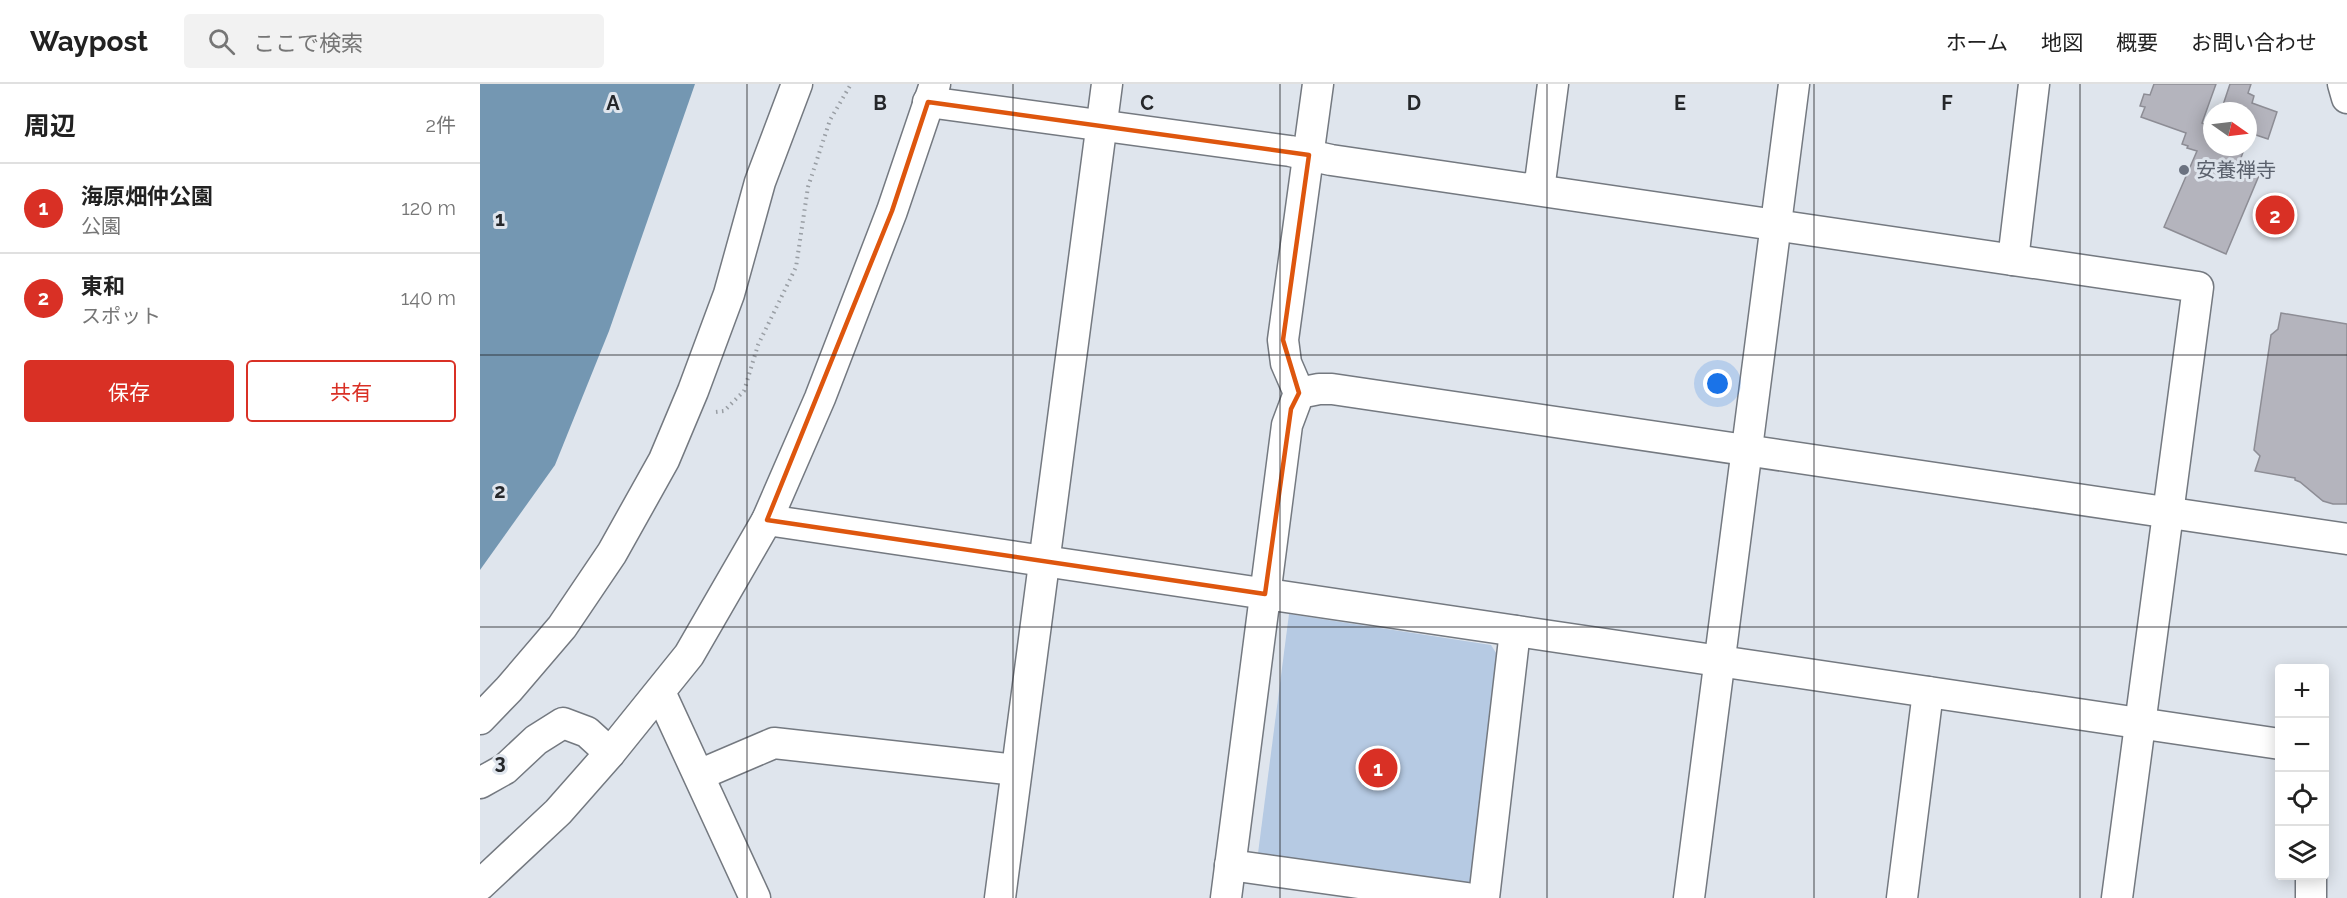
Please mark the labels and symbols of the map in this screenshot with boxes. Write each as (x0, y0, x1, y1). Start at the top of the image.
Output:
text: A (606, 91, 620, 115)
text: B (873, 91, 887, 115)
text: C (1140, 91, 1154, 115)
text: D (1407, 91, 1421, 115)
text: E (1674, 91, 1686, 115)
text: F (1941, 91, 1953, 115)
north arrow (2203, 102, 2257, 156)
place label: 安養禅寺 (2196, 158, 2276, 182)
marker: 安養禅寺 (2177, 163, 2191, 177)
pin: 2 (2256, 192, 2294, 238)
text: 1 (495, 207, 505, 231)
your location (1703, 369, 1732, 398)
text: 2 (494, 479, 506, 503)
pin: 1 (1358, 746, 1398, 790)
text: 3 (494, 750, 506, 774)

